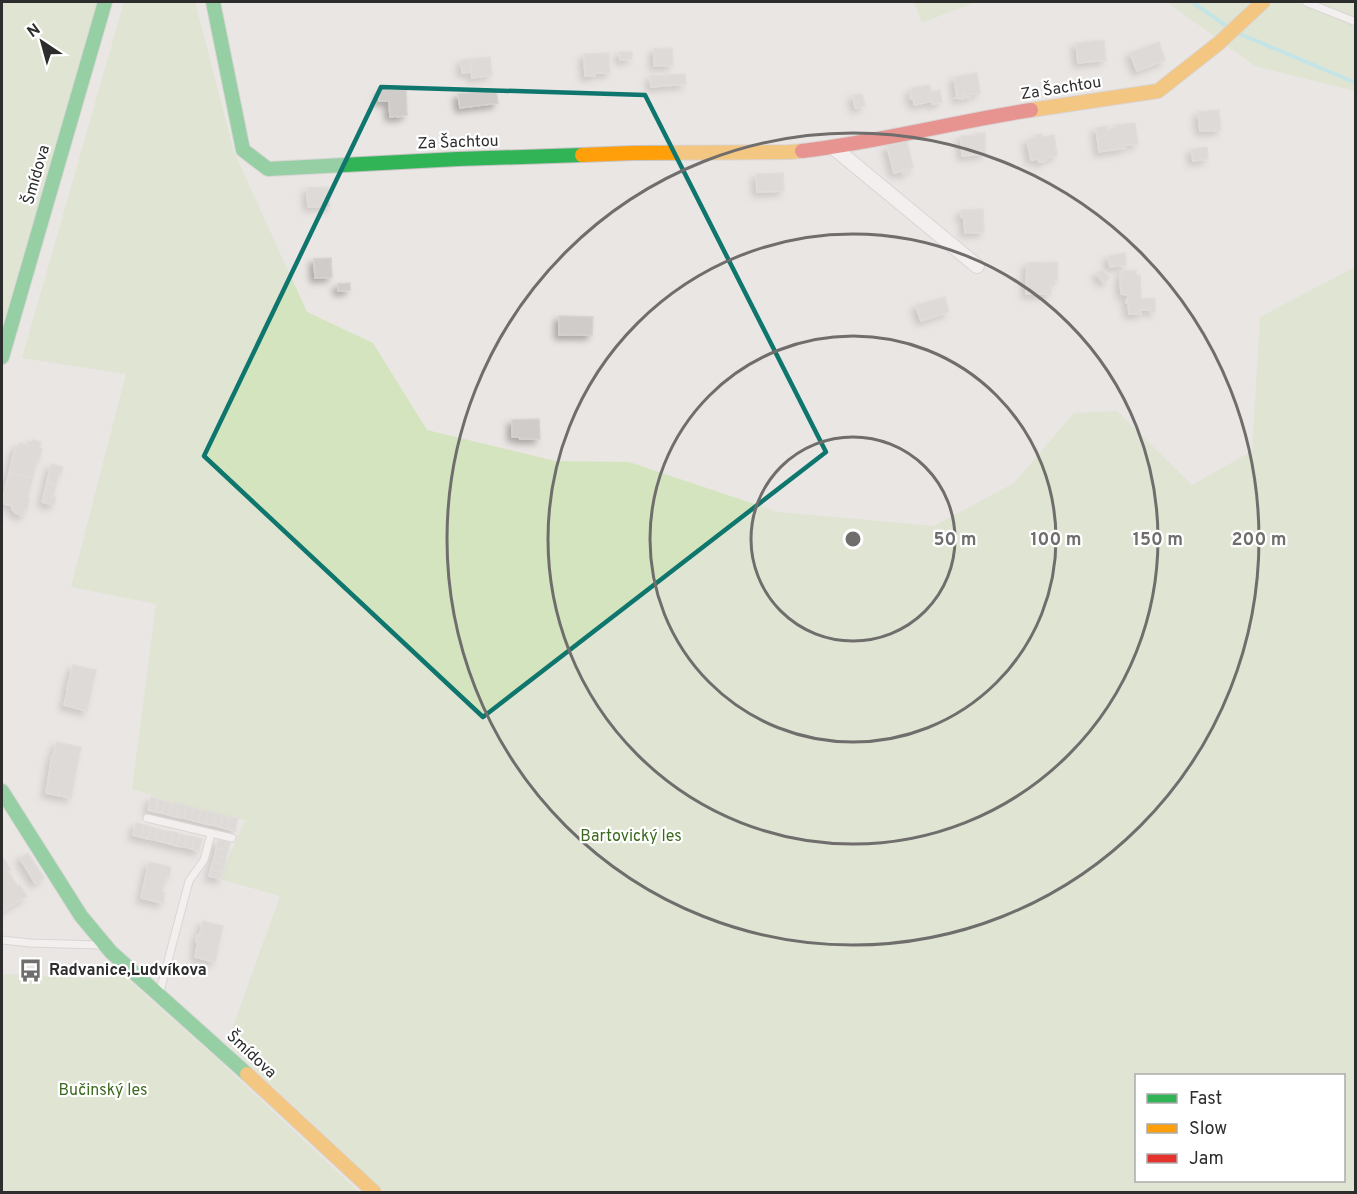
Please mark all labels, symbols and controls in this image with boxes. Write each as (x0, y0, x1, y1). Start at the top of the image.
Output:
north arrow (12, 12, 72, 72)
text: N (24, 20, 45, 43)
street label: Za Šachtou (1019, 71, 1103, 105)
street label: Za Šachtou (417, 130, 499, 154)
street label: Šmídova (17, 142, 55, 207)
centre of rings (843, 529, 863, 549)
text: 50 m (933, 529, 977, 552)
text: 100 m (1030, 529, 1082, 552)
text: 150 m (1133, 529, 1183, 552)
text: 200 m (1231, 529, 1287, 552)
park label: Bartovický les (580, 827, 682, 847)
bus stop icon: Radvanice,Ludvíkova (18, 958, 44, 984)
place label: Radvanice,Ludvíkova (49, 961, 207, 981)
street label: Šmídova (222, 1025, 282, 1083)
legend (1135, 1074, 1345, 1182)
park label: Bučinský les (59, 1081, 147, 1101)
text: Fast (1189, 1088, 1222, 1111)
text: Slow (1189, 1118, 1227, 1141)
text: Jam (1189, 1148, 1224, 1171)

